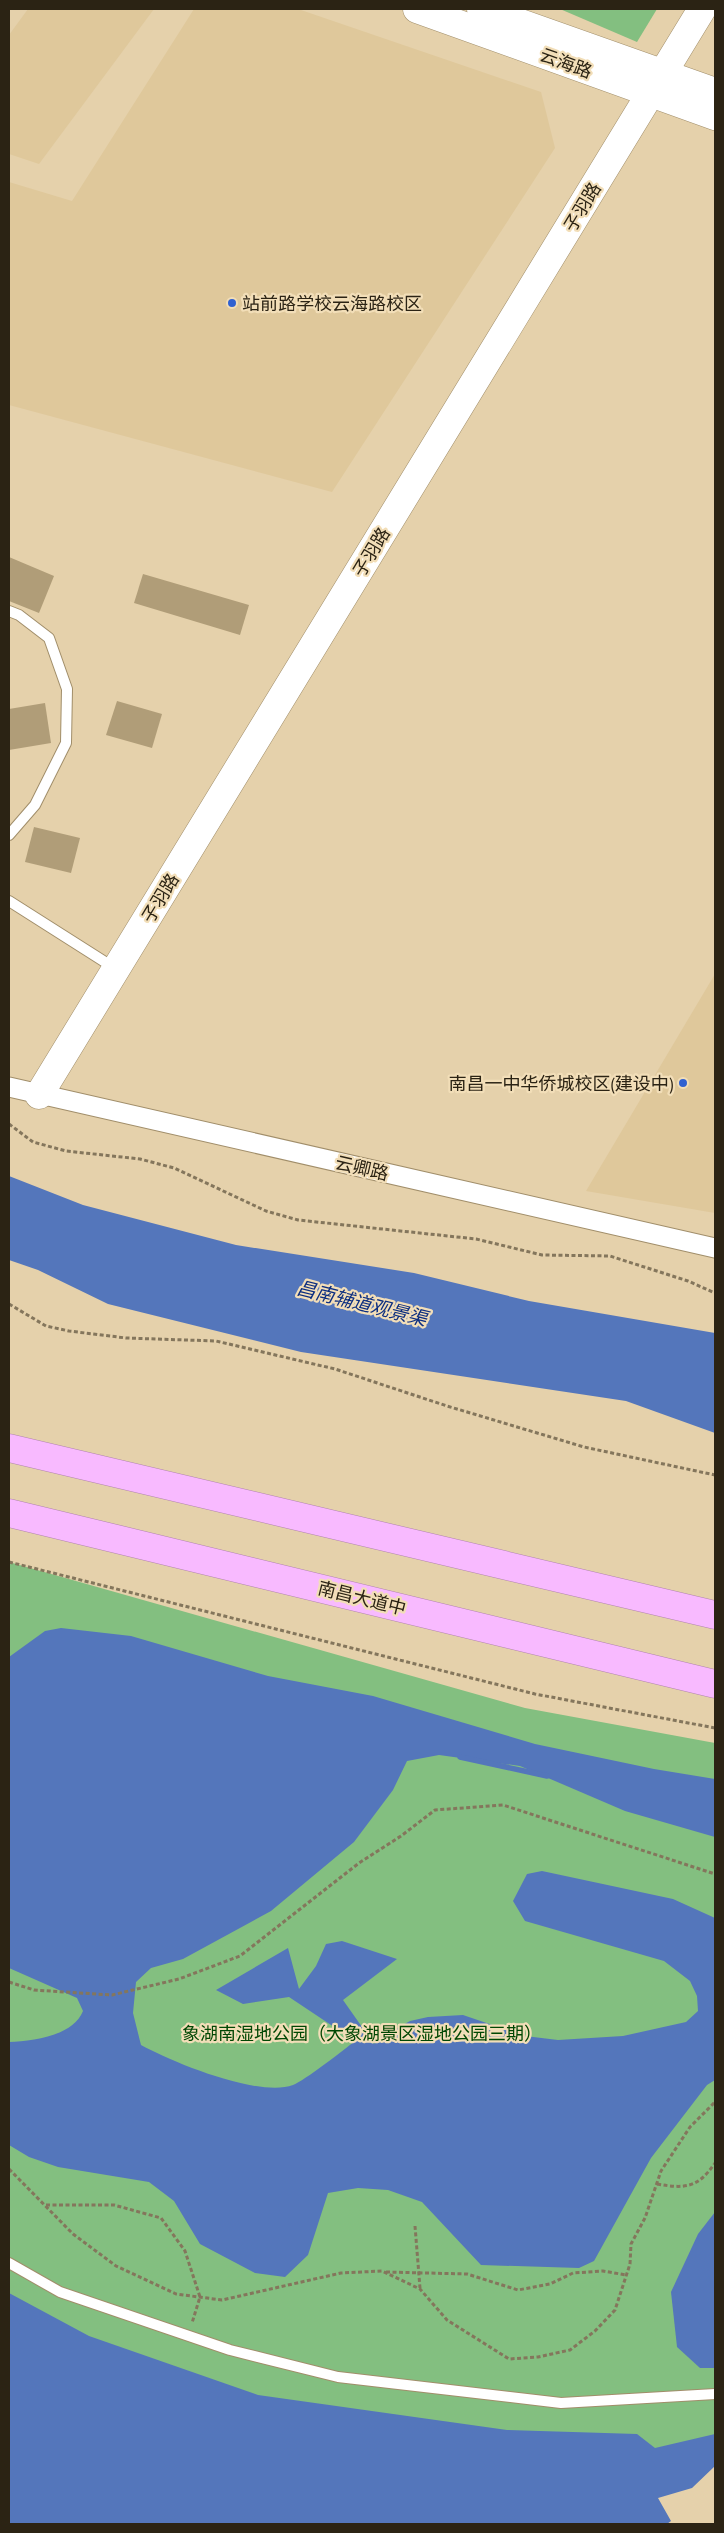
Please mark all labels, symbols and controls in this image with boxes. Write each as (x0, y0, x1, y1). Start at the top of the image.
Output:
street label: 云海路 (537, 43, 595, 83)
street label: 子羽路 (558, 178, 606, 236)
place label: 站前路学校云海路校区 (242, 292, 422, 315)
marker: 站前路学校云海路校区 (226, 297, 238, 309)
street label: 子羽路 (347, 523, 395, 581)
street label: 子羽路 (136, 869, 184, 927)
place label: 南昌一中华侨城校区(建设中) (449, 1072, 674, 1095)
marker: 南昌一中华侨城校区(建设中) (677, 1077, 689, 1089)
street label: 云卿路 (333, 1151, 391, 1185)
water label: 昌南辅道观景渠 (295, 1275, 432, 1331)
street label: 南昌大道中 (316, 1576, 408, 1620)
park label: 象湖南湿地公园（大象湖景区湿地公园三期） (182, 2022, 542, 2045)

